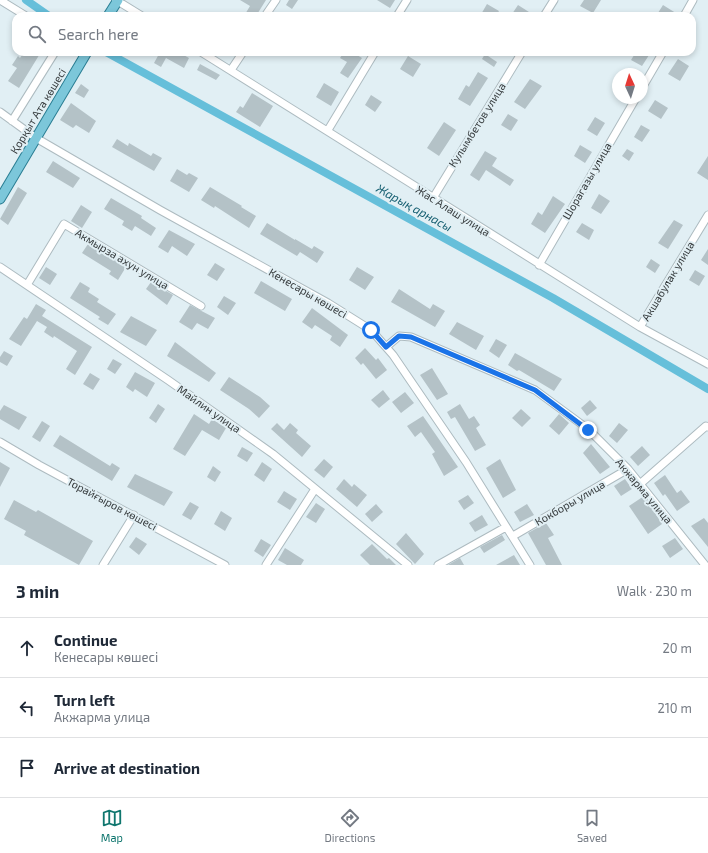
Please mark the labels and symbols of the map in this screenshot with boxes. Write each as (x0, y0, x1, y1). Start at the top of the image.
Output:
street label: Қорқыт Ата көшесі (7, 66, 68, 156)
north arrow (612, 68, 648, 104)
street label: Кулымбетов улица (445, 80, 509, 170)
street label: Шорагазы улица (559, 140, 615, 222)
water label: Жарық арнасы (373, 180, 455, 234)
street label: Жас Алаш улица (413, 183, 493, 239)
street label: Акмырза ахун улица (73, 226, 171, 292)
street label: Акшабулак улица (639, 239, 697, 323)
street label: Кенесары көшесі (267, 265, 350, 320)
route start (362, 321, 380, 339)
street label: Майлин улица (175, 382, 243, 436)
route end (579, 421, 597, 439)
street label: Акжарма улица (612, 455, 676, 527)
street label: Торайғыров көшесі (65, 474, 159, 533)
street label: Кокборы улица (532, 477, 608, 529)

